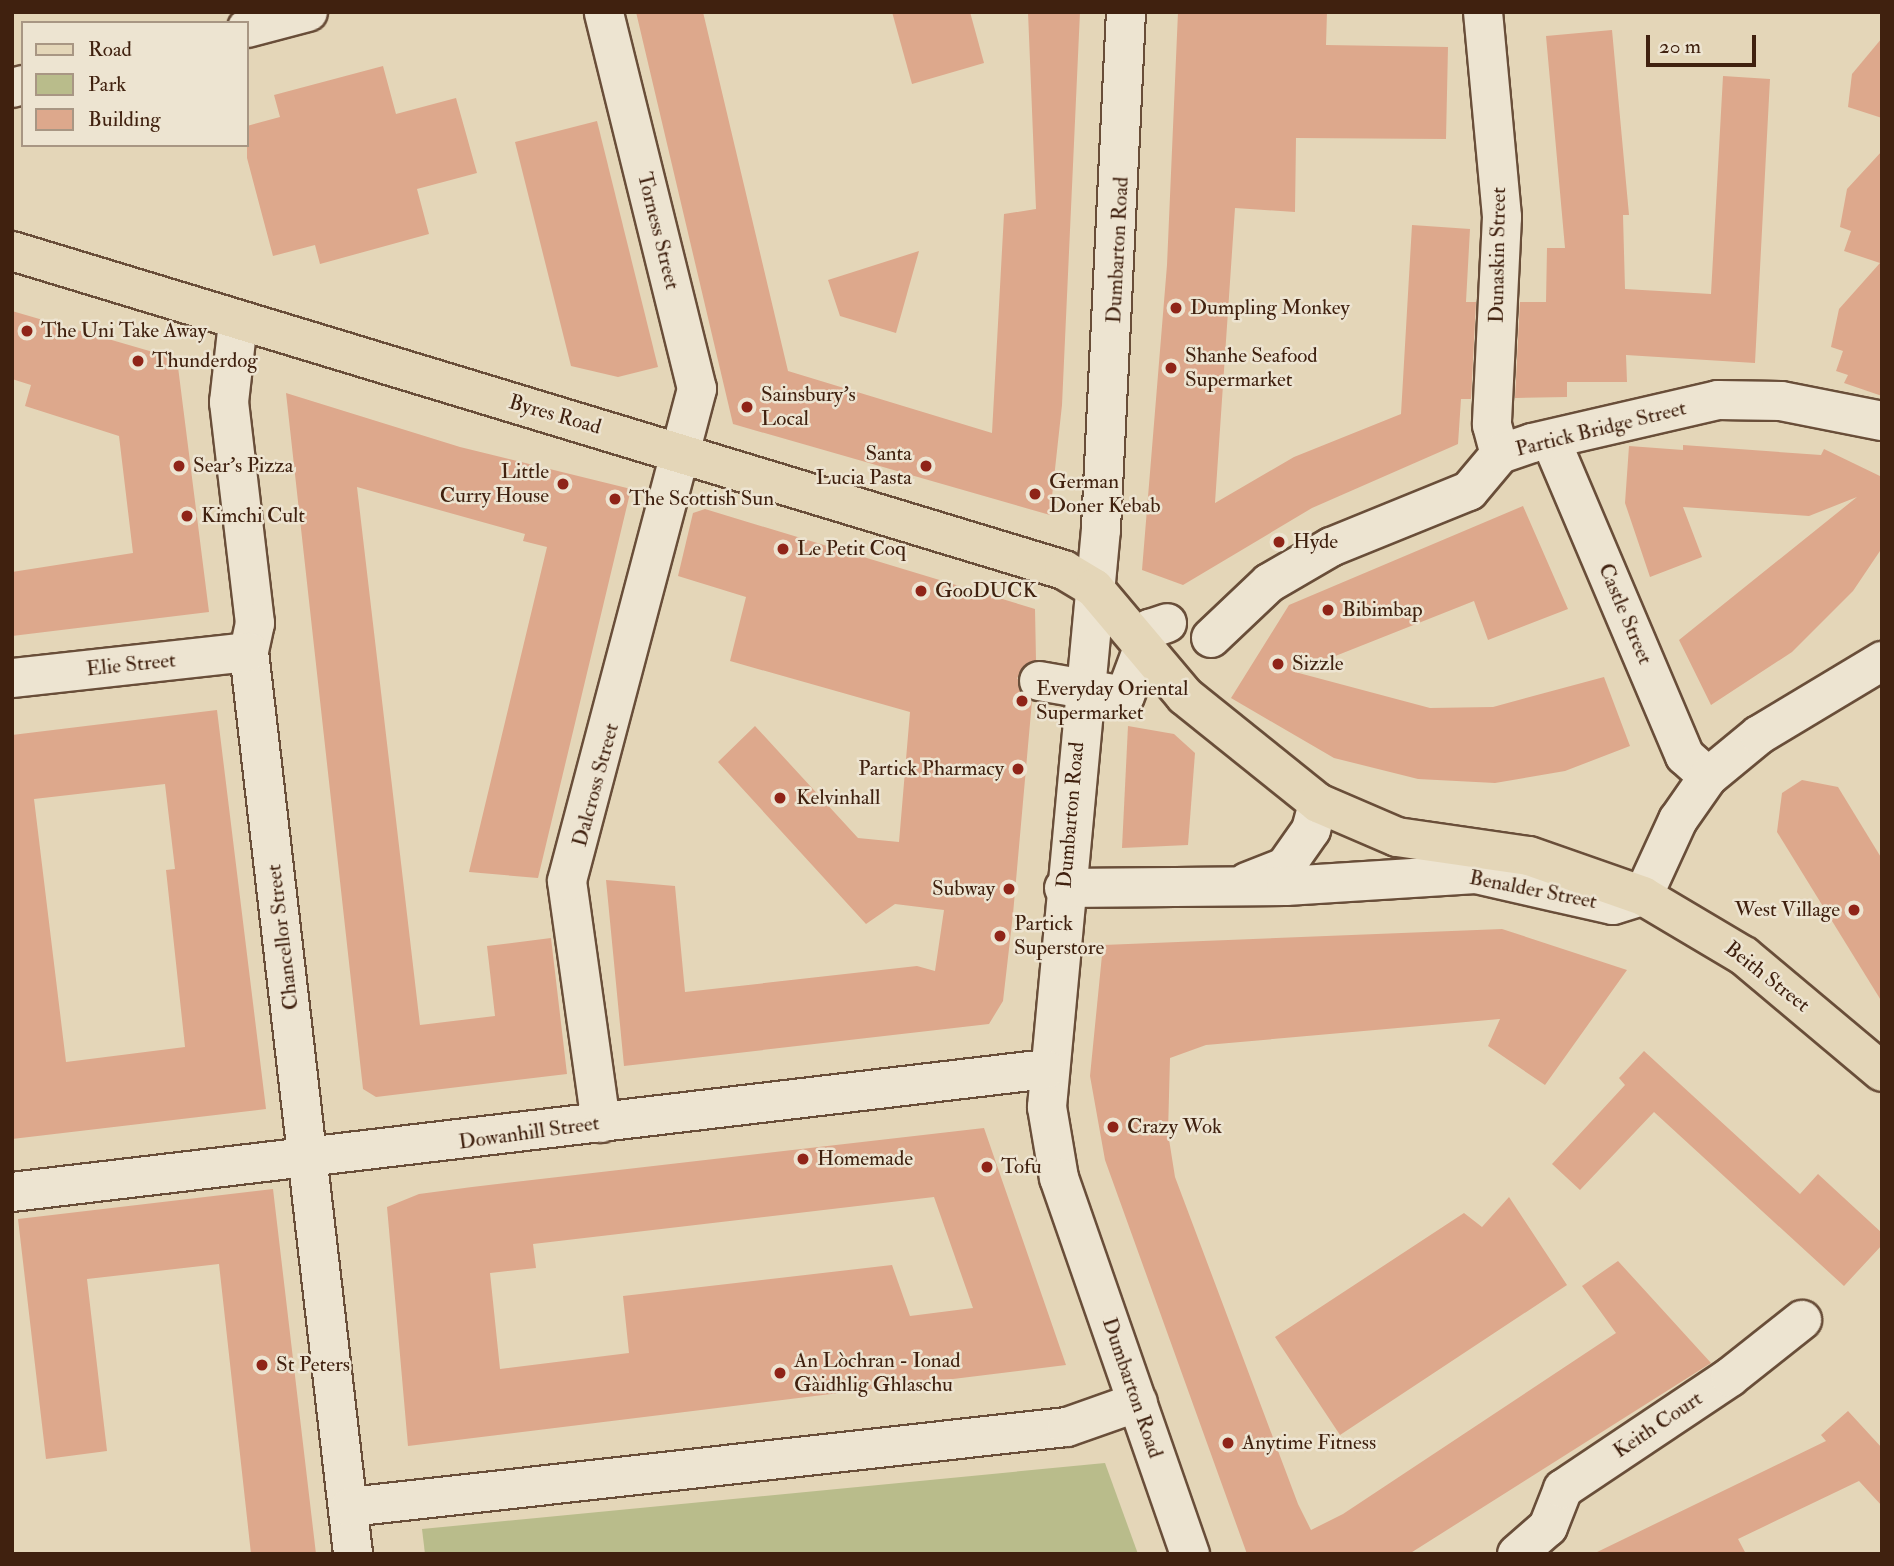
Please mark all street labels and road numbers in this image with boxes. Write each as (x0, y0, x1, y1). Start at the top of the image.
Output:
street label: Torness Street (631, 170, 685, 292)
street label: Dumbarton Road (1102, 176, 1134, 324)
street label: Dunaskin Street (1484, 187, 1512, 323)
street label: Byres Road (506, 390, 604, 440)
street label: Partick Bridge Street (1513, 396, 1689, 462)
street label: Castle Street (1592, 560, 1658, 668)
street label: Elie Street (85, 648, 177, 682)
street label: Dalcross Street (567, 721, 625, 849)
street label: Dumbarton Road (1052, 741, 1090, 889)
street label: Chancellor Street (262, 863, 304, 1011)
street label: Benalder Street (1467, 865, 1599, 915)
street label: Beith Street (1720, 936, 1814, 1018)
street label: Dowanhill Street (457, 1111, 601, 1155)
street label: Dumbarton Road (1096, 1314, 1168, 1462)
street label: Keith Court (1609, 1386, 1707, 1464)

